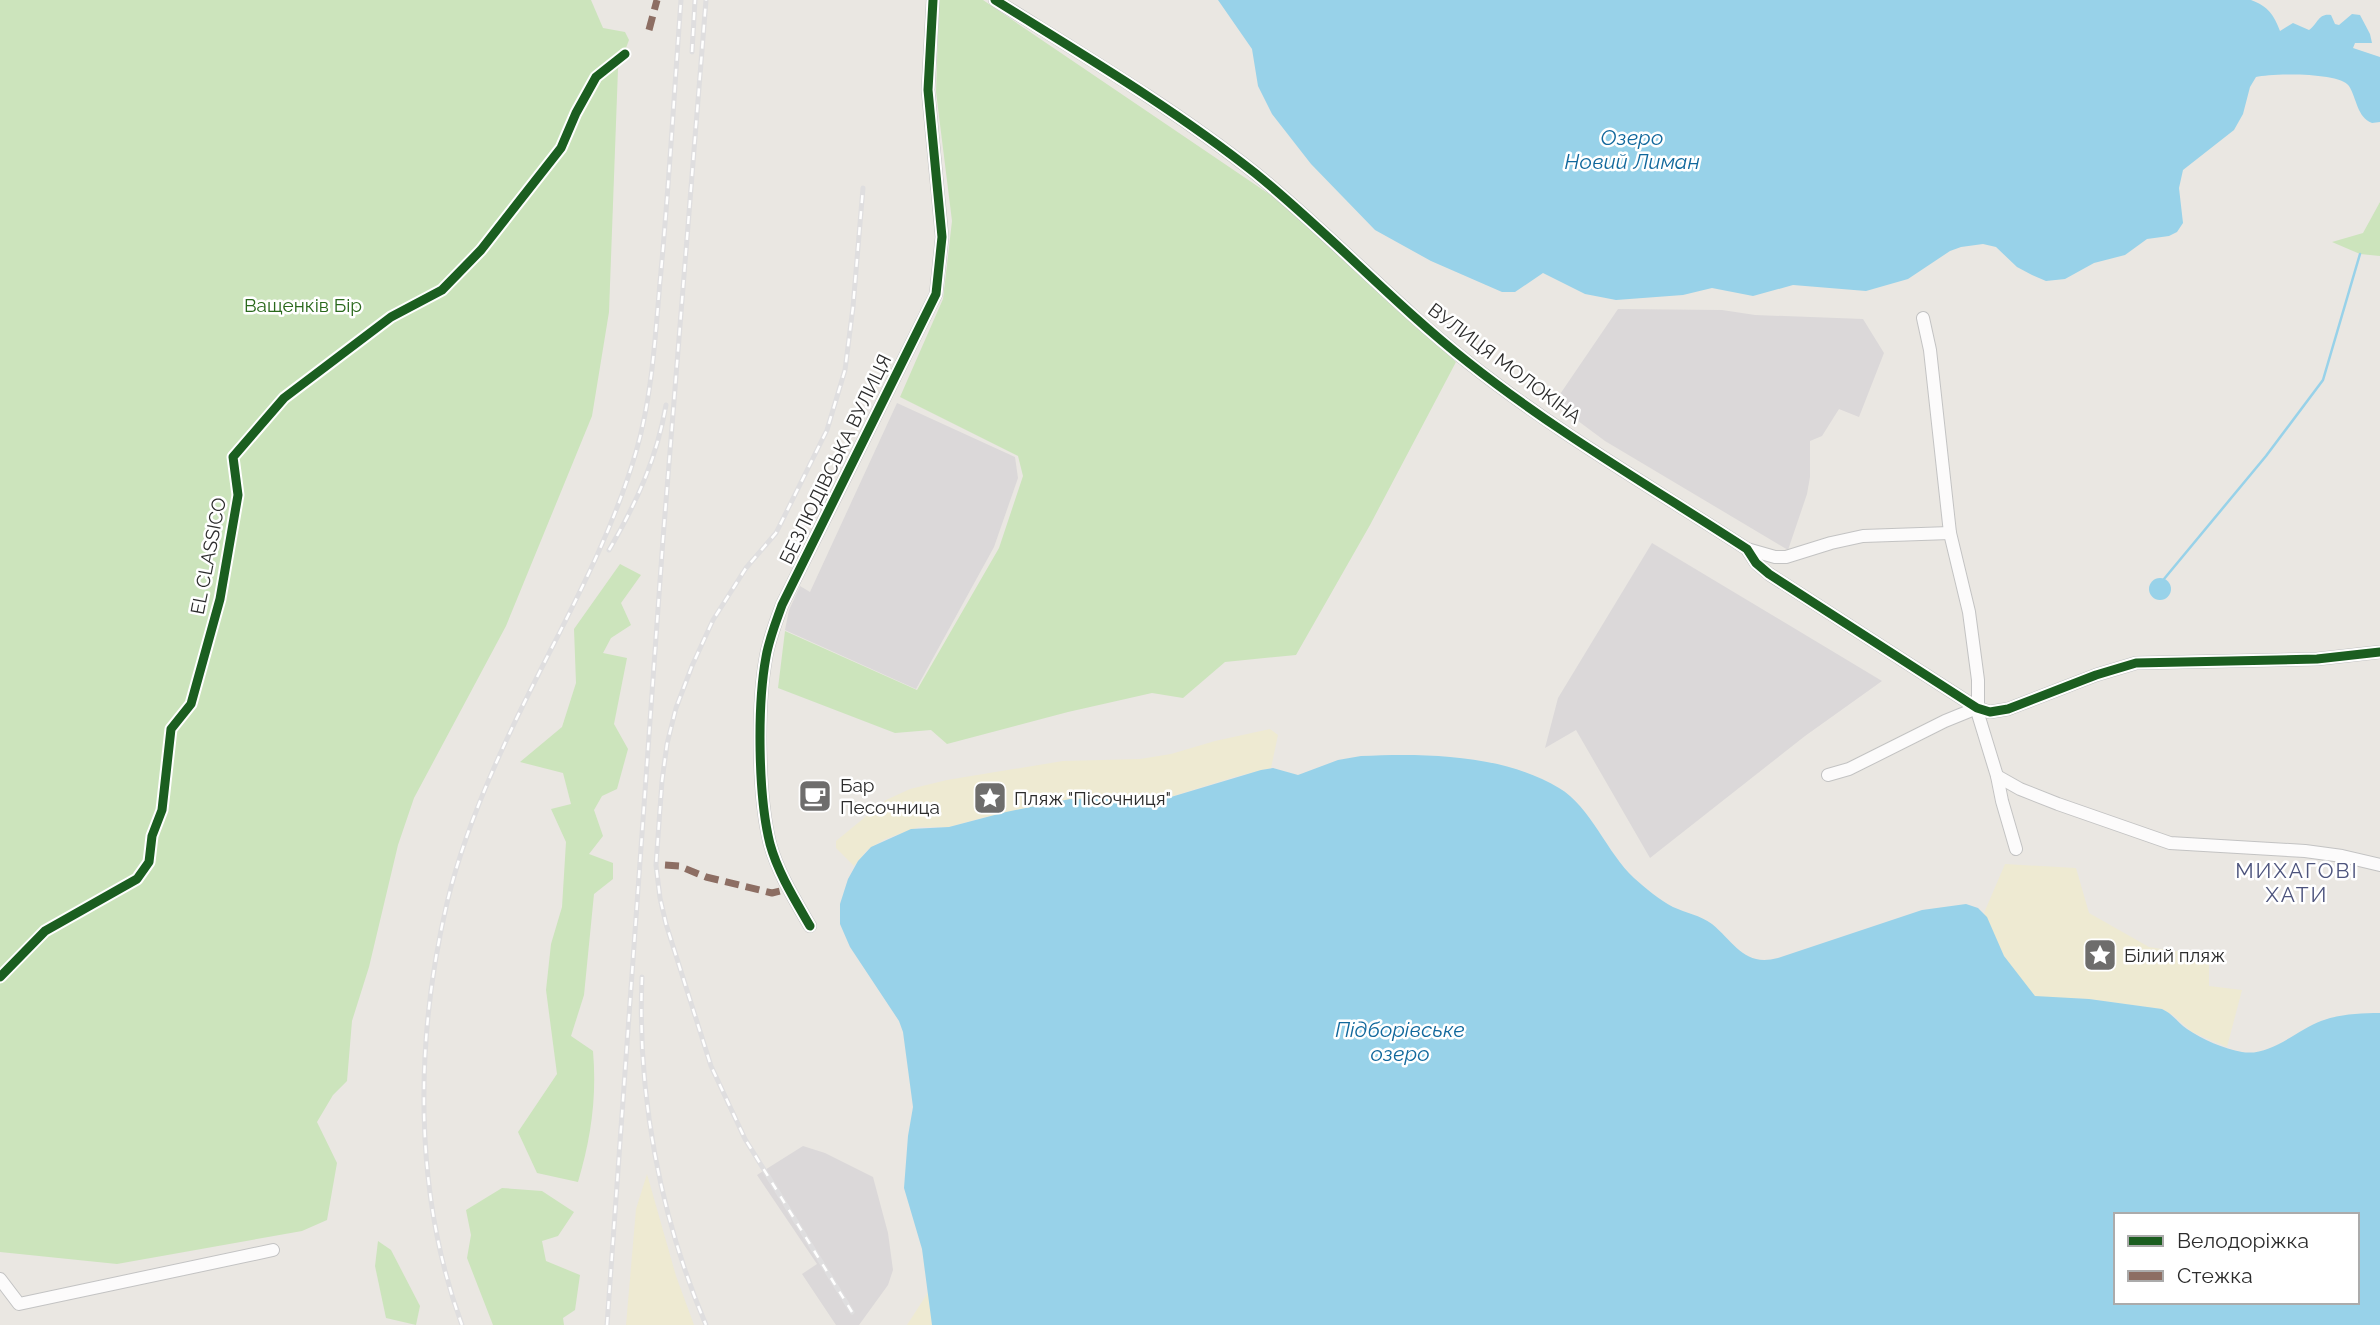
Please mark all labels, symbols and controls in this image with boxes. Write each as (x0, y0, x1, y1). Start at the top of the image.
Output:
water label: Озеро Новий Лиман (1564, 125, 1700, 174)
park label: Ващенків Бір (244, 294, 362, 316)
street label: ВУЛИЦЯ МОЛОКІНА (1424, 298, 1586, 428)
street label: БЕЗЛЮДІВСЬКА ВУЛИЦЯ (775, 350, 895, 568)
street label: EL CLASSICO (186, 496, 230, 616)
place label: Бар Песочница (840, 774, 940, 818)
cafe icon: Бар Песочница (796, 777, 834, 815)
place icon: Пляж "Пісочниця" (971, 779, 1009, 817)
place label: Пляж "Пісочниця" (1014, 787, 1171, 809)
district label: МИХАГОВІ ХАТИ (2235, 858, 2359, 907)
place icon: Білий пляж (2081, 936, 2119, 974)
place label: Білий пляж (2124, 944, 2225, 966)
water label: Підборівське озеро (1335, 1017, 1465, 1066)
legend (2114, 1213, 2359, 1304)
text: Велодоріжка (2177, 1228, 2309, 1253)
text: Стежка (2177, 1263, 2253, 1288)

